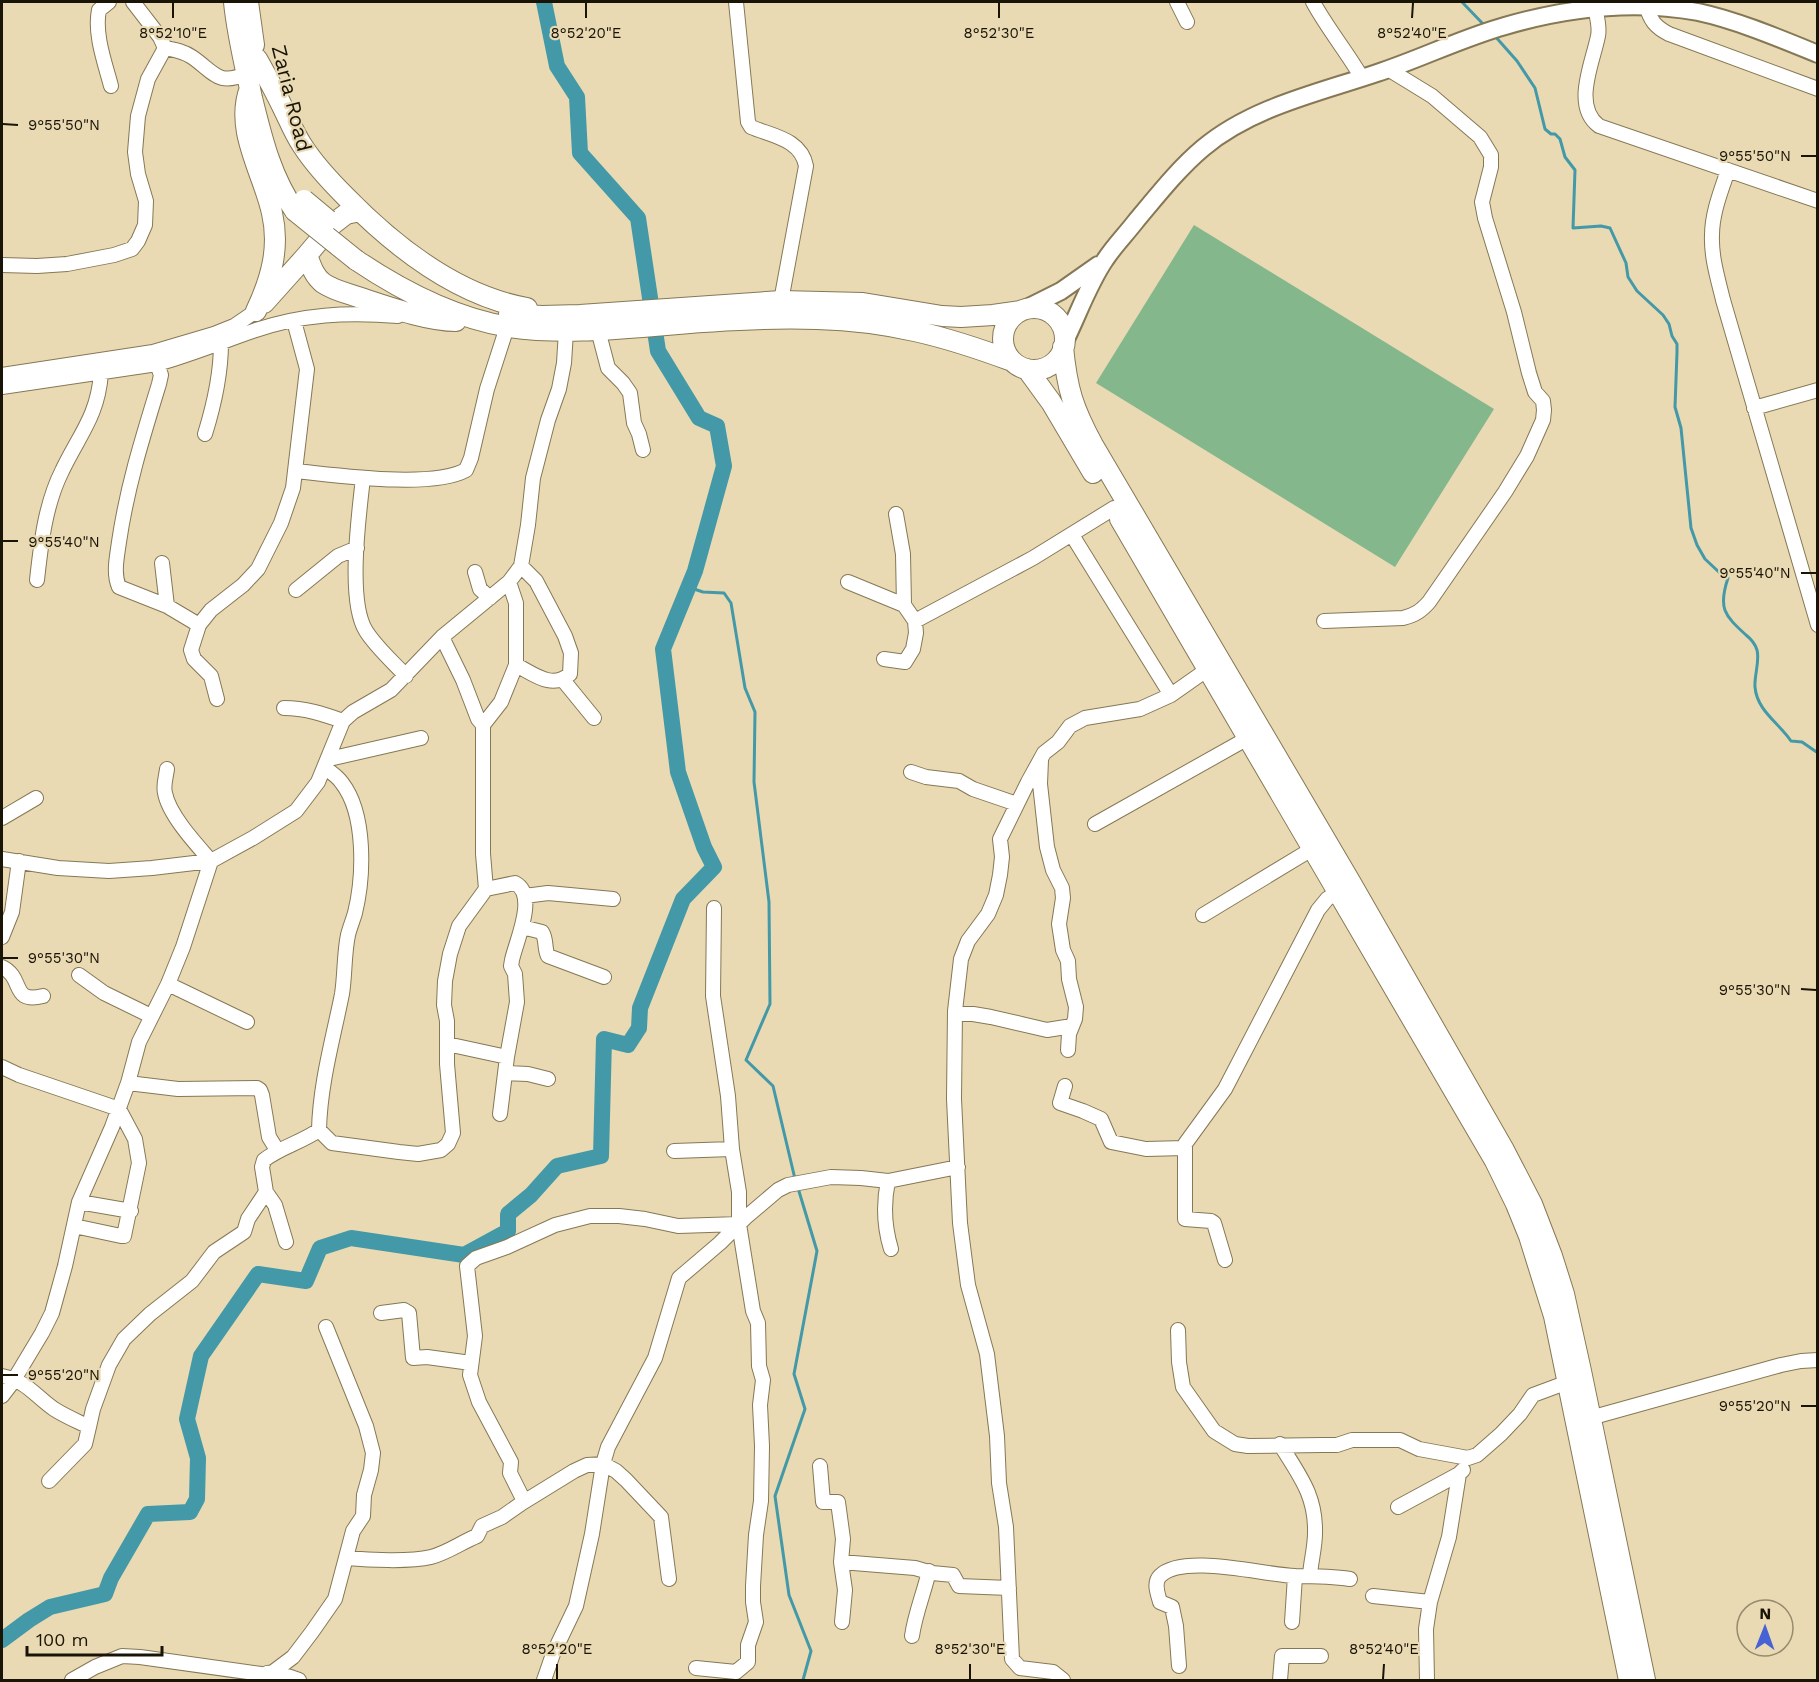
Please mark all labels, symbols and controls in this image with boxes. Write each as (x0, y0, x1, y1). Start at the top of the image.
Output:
text: 8°52'10"E (139, 24, 207, 42)
text: 8°52'20"E (551, 24, 621, 42)
text: 8°52'30"E (964, 24, 1034, 42)
text: 8°52'40"E (1377, 24, 1447, 42)
street label: Zaria Road (267, 42, 317, 154)
text: 9°55'50"N (28, 116, 100, 134)
text: 9°55'50"N (1719, 147, 1791, 165)
text: 9°55'40"N (28, 533, 100, 551)
text: 9°55'40"N (1719, 564, 1791, 582)
text: 9°55'30"N (28, 949, 100, 967)
text: 9°55'30"N (1719, 981, 1791, 999)
text: 9°55'20"N (28, 1366, 100, 1384)
text: 9°55'20"N (1719, 1397, 1791, 1415)
north arrow (1735, 1598, 1795, 1658)
text: N (1759, 1604, 1771, 1623)
scale bar (27, 1619, 162, 1657)
text: 100 m (36, 1629, 89, 1650)
text: 8°52'20"E (522, 1640, 592, 1658)
text: 8°52'30"E (935, 1640, 1005, 1658)
text: 8°52'40"E (1349, 1640, 1419, 1658)

